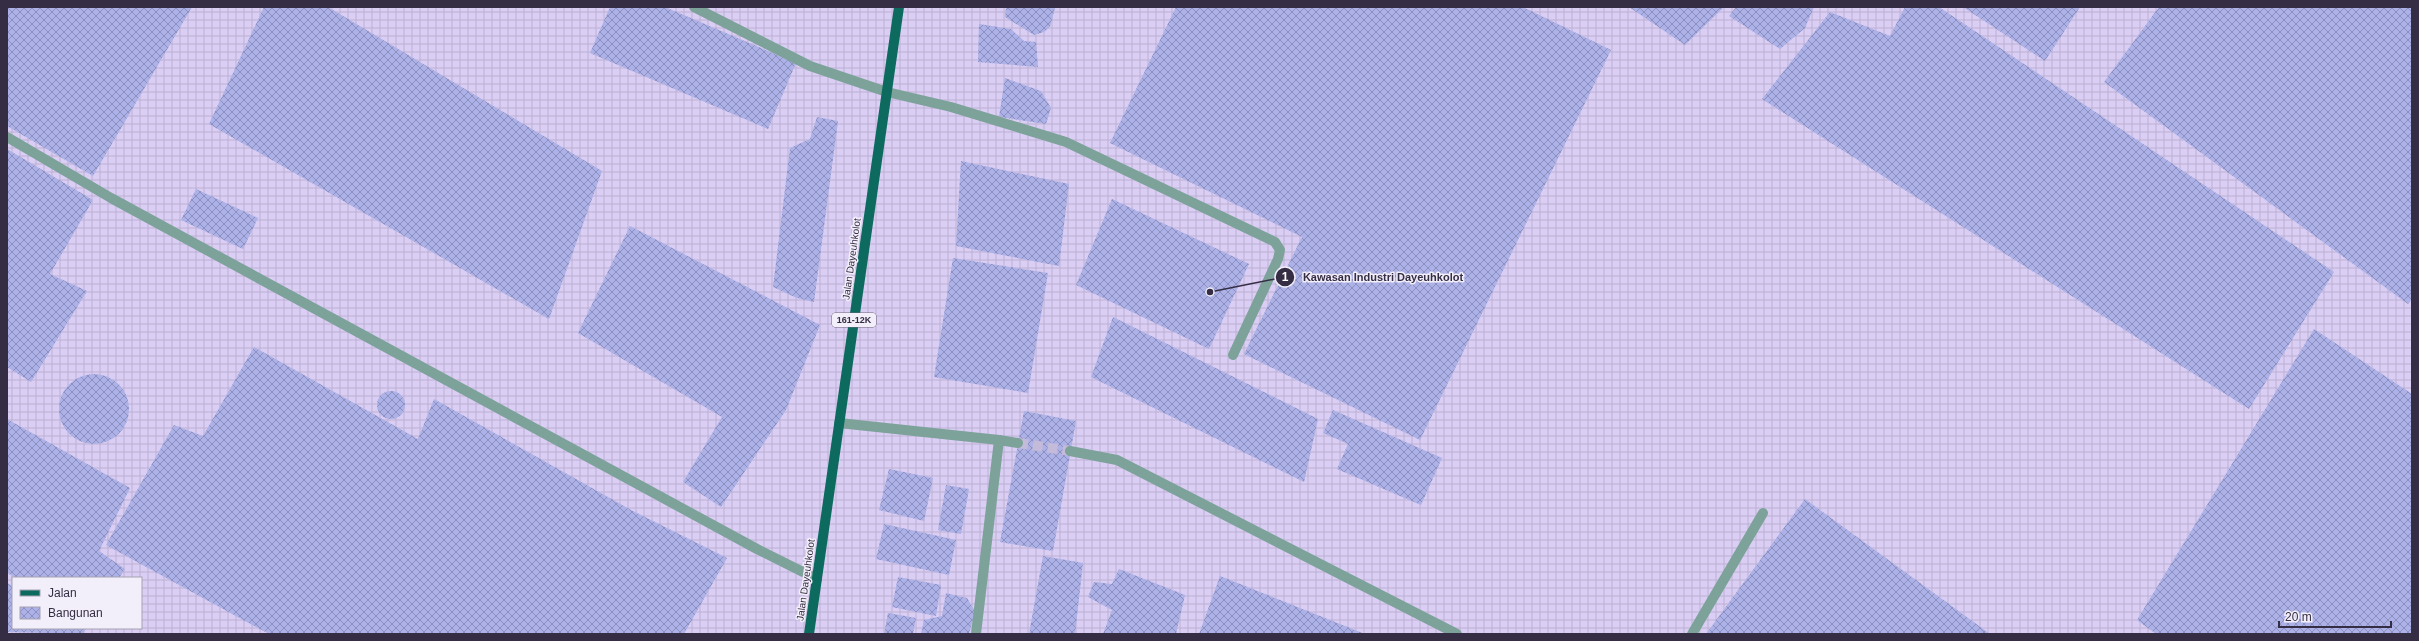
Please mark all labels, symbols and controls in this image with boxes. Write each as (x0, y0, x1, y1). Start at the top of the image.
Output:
street label: Jalan Dayeuhkolot (840, 217, 863, 301)
callout: Kawasan Industri Dayeuhkolot (1275, 265, 1471, 288)
text: 1 (1282, 270, 1289, 284)
text: Kawasan Industri Dayeuhkolot (1303, 271, 1463, 283)
road number: 161-12K (832, 313, 876, 327)
street label: Jalan Dayeuhkolot (794, 538, 817, 622)
legend (12, 577, 142, 629)
text: Jalan (48, 586, 77, 600)
scale bar (2279, 603, 2391, 629)
text: Bangunan (48, 606, 103, 620)
text: 20 m (2285, 610, 2312, 624)

